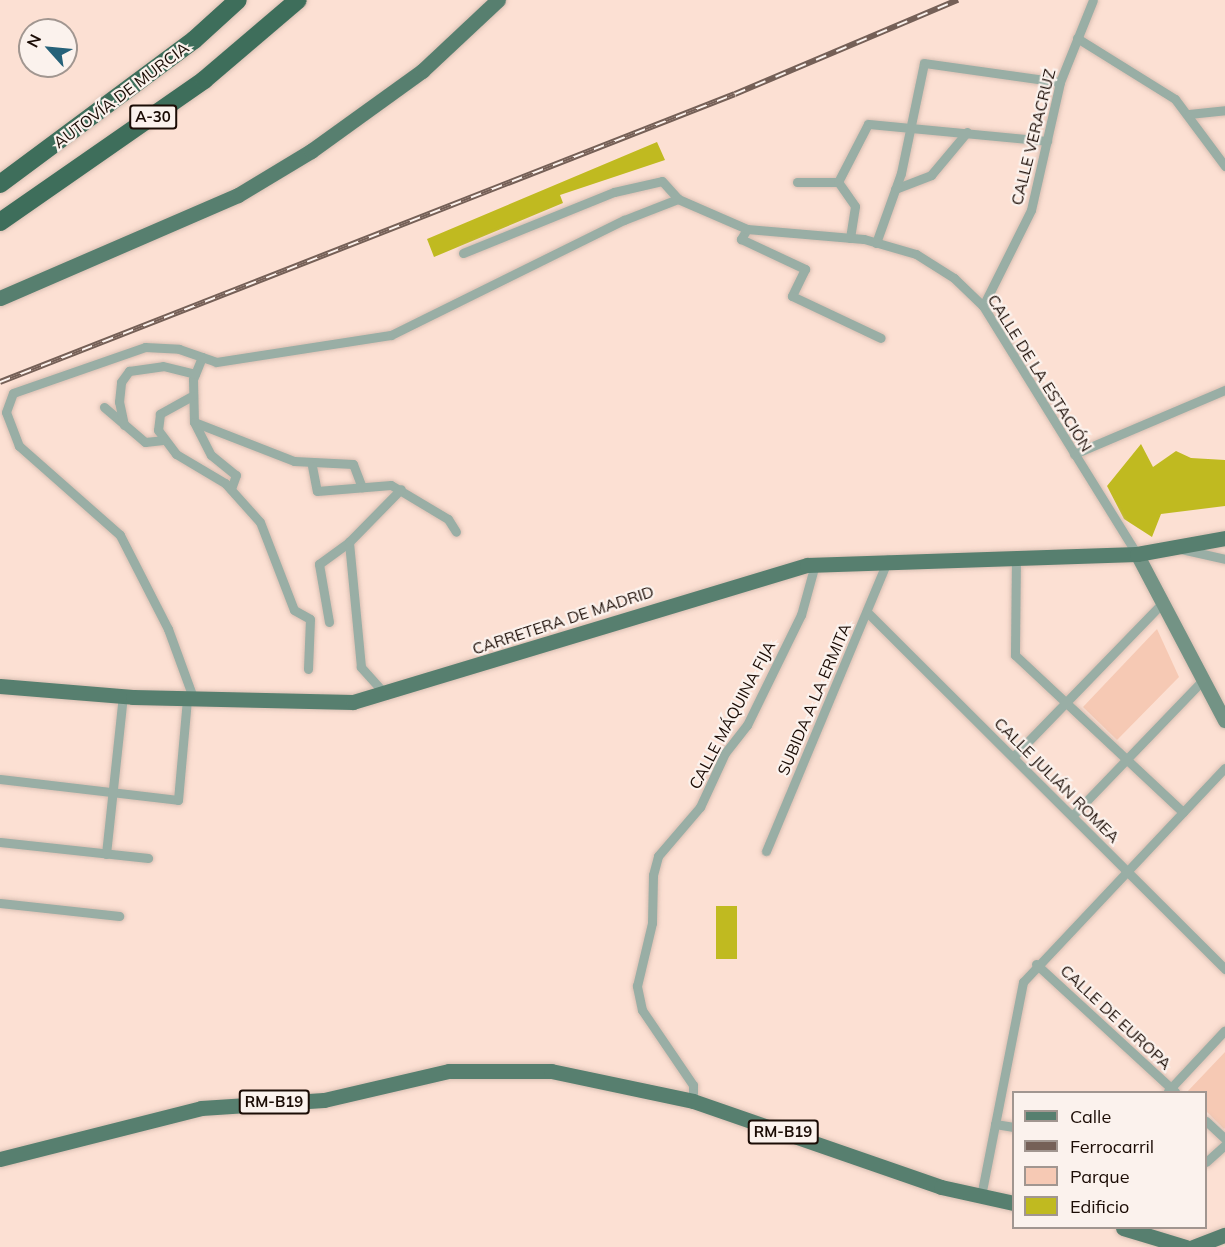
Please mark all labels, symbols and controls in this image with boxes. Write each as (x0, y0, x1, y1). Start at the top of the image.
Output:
north arrow (18, 18, 78, 78)
text: N (22, 31, 45, 51)
street label: AUTOVÍA DE MURCIA (50, 38, 192, 152)
street label: CALLE VERACRUZ (1007, 67, 1059, 207)
road number: A-30 (129, 105, 177, 129)
street label: CALLE DE LA ESTACIÓN (984, 291, 1096, 455)
street label: CARRETERA DE MADRID (470, 582, 656, 658)
street label: SUBIDA A LA ERMITA (773, 620, 855, 778)
street label: CALLE MÁQUINA FIJA (685, 638, 779, 792)
street label: CALLE JULIÁN ROMEA (990, 713, 1124, 847)
street label: CALLE DE EUROPA (1057, 961, 1175, 1073)
road number: RM-B19 (238, 1090, 310, 1114)
legend (1012, 1091, 1207, 1229)
text: Calle (1070, 1105, 1111, 1128)
road number: RM-B19 (747, 1120, 819, 1144)
text: Ferrocarril (1070, 1135, 1154, 1158)
text: Parque (1070, 1165, 1129, 1188)
text: Edificio (1070, 1195, 1129, 1218)

